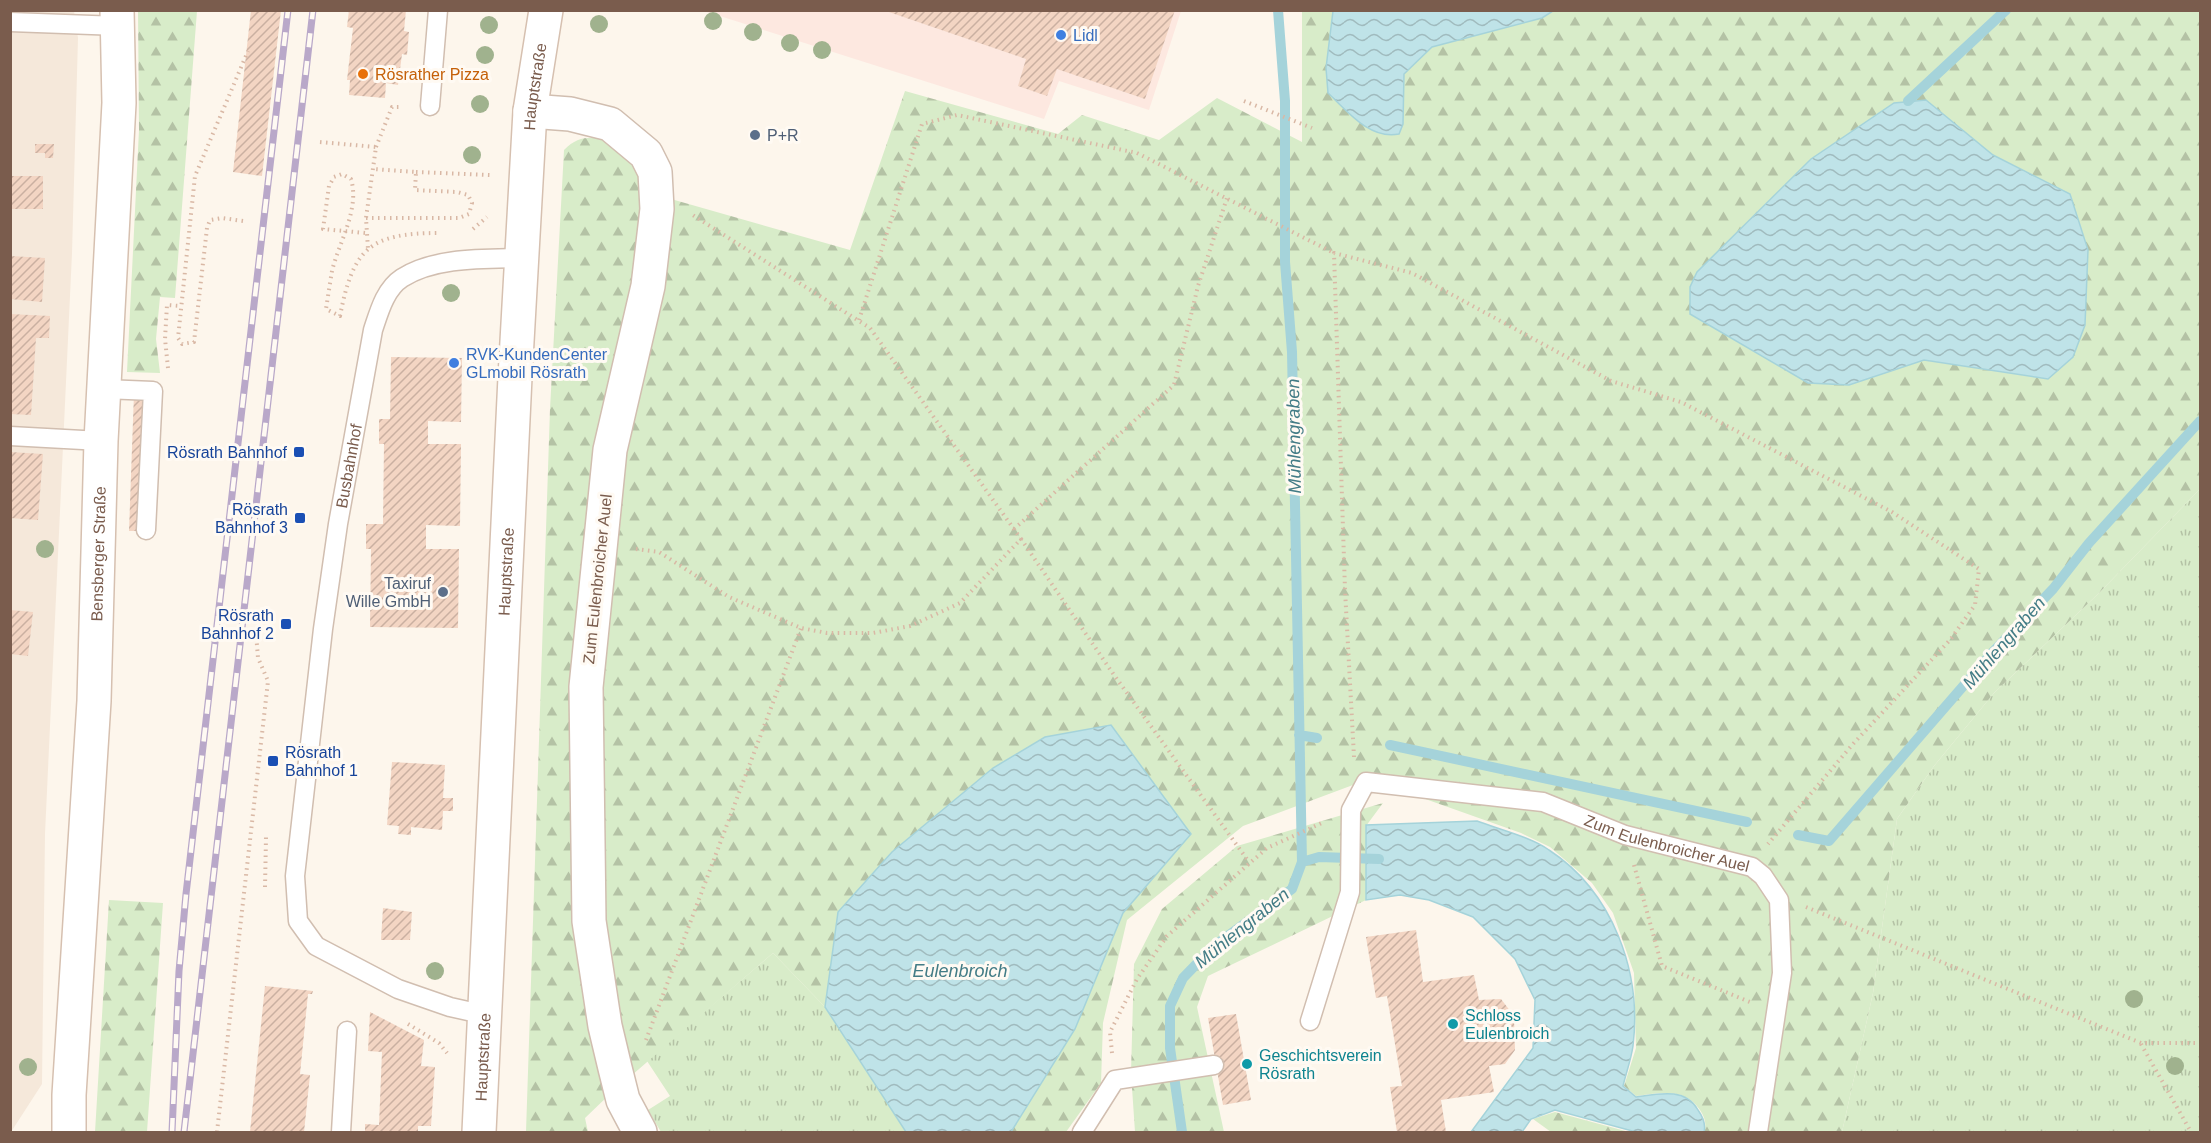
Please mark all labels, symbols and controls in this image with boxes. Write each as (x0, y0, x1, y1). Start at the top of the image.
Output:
place label: Lidl (1073, 27, 1098, 44)
marker: Lidl (1054, 28, 1068, 42)
street label: Hauptstraße (521, 42, 550, 131)
place label: Rösrather Pizza (375, 66, 489, 83)
marker: Rösrather Pizza (356, 67, 370, 81)
place label: P+R (767, 127, 799, 144)
marker: P+R (748, 128, 762, 142)
place label: RVK-KundenCenter GLmobil Rösrath (466, 346, 608, 381)
marker: RVK-KundenCenter GLmobil Rösrath (447, 356, 461, 370)
water label: Mühlengraben (1283, 378, 1305, 494)
street label: Busbahnhof (333, 422, 365, 510)
place label: Rösrath Bahnhof (167, 444, 288, 461)
marker: Rösrath Bahnhof (292, 445, 306, 459)
street label: Bensberger Straße (88, 486, 109, 622)
street label: Zum Eulenbroicher Auel (580, 493, 615, 665)
place label: Rösrath Bahnhof 3 (215, 501, 288, 536)
marker: Rösrath Bahnhof 3 (293, 511, 307, 525)
street label: Hauptstraße (496, 527, 517, 616)
place label: Taxiruf Wille GmbH (346, 575, 432, 610)
marker: Taxiruf Wille GmbH (436, 585, 450, 599)
water label: Mühlengraben (1959, 593, 2049, 693)
place label: Rösrath Bahnhof 2 (201, 607, 274, 642)
marker: Rösrath Bahnhof 2 (279, 617, 293, 631)
place label: Rösrath Bahnhof 1 (285, 744, 358, 779)
marker: Rösrath Bahnhof 1 (266, 754, 280, 768)
street label: Zum Eulenbroicher Auel (1582, 812, 1751, 875)
water label: Mühlengraben (1191, 884, 1293, 972)
water label: Eulenbroich (912, 961, 1008, 981)
place label: Schloss Eulenbroich (1465, 1007, 1550, 1042)
street label: Hauptstraße (472, 1013, 494, 1102)
marker: Schloss Eulenbroich (1446, 1017, 1460, 1031)
place label: Geschichtsverein Rösrath (1259, 1047, 1382, 1082)
marker: Geschichtsverein Rösrath (1240, 1057, 1254, 1071)

